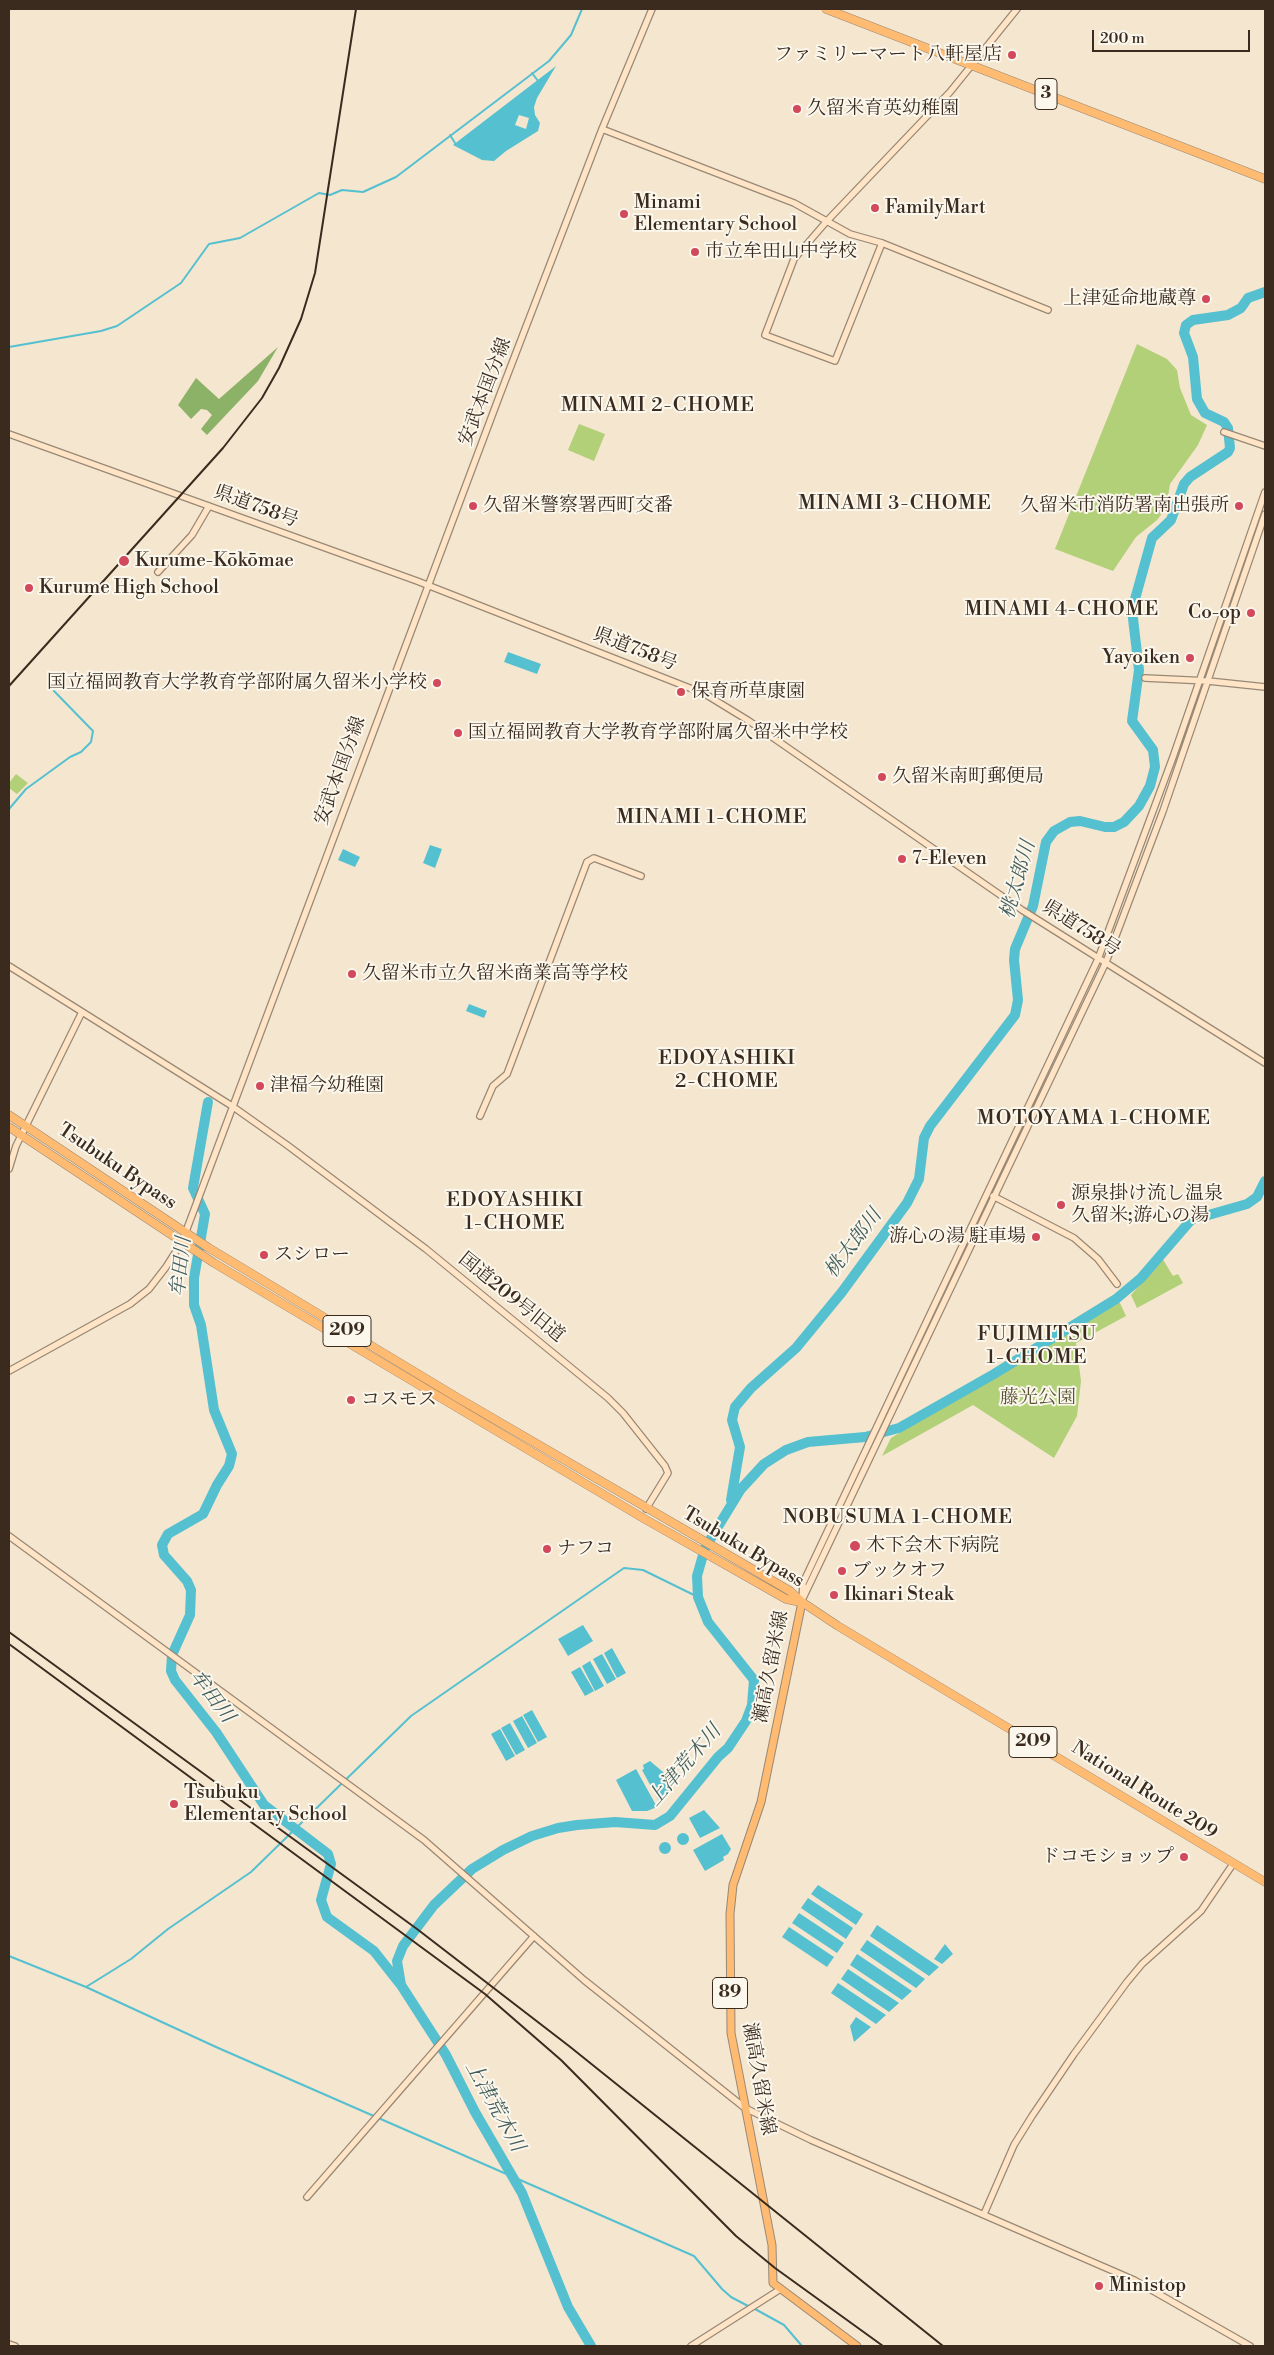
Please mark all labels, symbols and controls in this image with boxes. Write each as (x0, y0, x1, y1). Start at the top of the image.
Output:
scale bar (1094, 20, 1252, 52)
text: 200 m (1100, 29, 1145, 48)
place label: ファミリーマート八軒屋店 (774, 44, 1002, 66)
marker: ファミリーマート八軒屋店 (1006, 49, 1018, 61)
road number: 3 (1035, 78, 1057, 110)
place label: 久留米育英幼稚園 (807, 98, 959, 120)
marker: 久留米育英幼稚園 (791, 103, 803, 115)
place label: Minami Elementary School (634, 192, 797, 236)
place label: FamilyMart (885, 197, 986, 219)
marker: FamilyMart (869, 202, 881, 214)
marker: Minami Elementary School (618, 208, 630, 220)
place label: 市立牟田山中学校 (705, 241, 857, 263)
marker: 市立牟田山中学校 (689, 246, 701, 258)
place label: 上津延命地蔵尊 (1063, 288, 1196, 310)
marker: 上津延命地蔵尊 (1200, 293, 1212, 305)
street label: 安武本国分線 (455, 335, 517, 449)
district label: MINAMI 2-CHOME (559, 394, 757, 418)
street label: 県道758号 (211, 481, 301, 533)
district label: MINAMI 3-CHOME (796, 492, 994, 516)
place label: 久留米警察署西町交番 (483, 495, 673, 517)
place label: 久留米市消防署南出張所 (1020, 495, 1229, 517)
marker: 久留米警察署西町交番 (467, 500, 479, 512)
marker: 久留米市消防署南出張所 (1233, 500, 1245, 512)
place label: Kurume-Kōkōmae (135, 550, 294, 572)
marker: Kurume-Kōkōmae (117, 554, 131, 568)
place label: Kurume High School (39, 577, 219, 599)
marker: Kurume High School (23, 582, 35, 594)
district label: MINAMI 4-CHOME (963, 598, 1161, 622)
place label: Co-op (1188, 602, 1241, 624)
marker: Co-op (1245, 607, 1257, 619)
street label: 県道758号 (590, 624, 680, 676)
place label: Yayoiken (1103, 647, 1180, 669)
marker: Yayoiken (1184, 652, 1196, 664)
place label: 国立福岡教育大学教育学部附属久留米小学校 (47, 672, 427, 694)
marker: 国立福岡教育大学教育学部附属久留米小学校 (431, 677, 443, 689)
place label: 保育所草康園 (691, 681, 805, 703)
marker: 保育所草康園 (675, 686, 687, 698)
street label: 安武本国分線 (311, 714, 371, 828)
place label: 国立福岡教育大学教育学部附属久留米中学校 (468, 722, 848, 744)
marker: 国立福岡教育大学教育学部附属久留米中学校 (452, 727, 464, 739)
place label: 久留米南町郵便局 (892, 766, 1044, 788)
marker: 久留米南町郵便局 (876, 771, 888, 783)
district label: MINAMI 1-CHOME (615, 806, 809, 830)
water label: 桃太郎川 (996, 838, 1042, 922)
place label: 7-Eleven (912, 848, 987, 870)
marker: 7-Eleven (896, 853, 908, 865)
street label: 県道758号 (1038, 896, 1124, 962)
place label: 久留米市立久留米商業高等学校 (362, 963, 628, 985)
marker: 久留米市立久留米商業高等学校 (346, 968, 358, 980)
district label: EDOYASHIKI 2-CHOME (657, 1047, 797, 1094)
place label: 津福今幼稚園 (270, 1075, 384, 1097)
marker: 津福今幼稚園 (254, 1080, 266, 1092)
district label: MOTOYAMA 1-CHOME (975, 1107, 1213, 1131)
street label: Tsubuku Bypass (54, 1119, 180, 1215)
place label: 源泉掛け流し温泉 久留米;游心の湯 (1071, 1183, 1223, 1227)
district label: EDOYASHIKI 1-CHOME (445, 1189, 585, 1236)
marker: 源泉掛け流し温泉 久留米;游心の湯 (1055, 1199, 1067, 1211)
water label: 桃太郎川 (820, 1205, 888, 1283)
place label: 游心の湯 駐車場 (889, 1226, 1026, 1248)
marker: 游心の湯 駐車場 (1030, 1231, 1042, 1243)
water label: 牟田川 (167, 1236, 197, 1298)
place label: スシロー (274, 1244, 350, 1266)
street label: 国道209号旧道 (453, 1248, 569, 1348)
marker: スシロー (258, 1249, 270, 1261)
road number: 209 (323, 1315, 371, 1346)
district label: FUJIMITSU 1-CHOME (976, 1323, 1098, 1370)
park label: 藤光公園 (1000, 1387, 1076, 1409)
place label: コスモス (361, 1389, 437, 1411)
marker: コスモス (345, 1394, 357, 1406)
street label: Tsubuku Bypass (678, 1503, 808, 1593)
district label: NOBUSUMA 1-CHOME (781, 1506, 1015, 1530)
place label: 木下会木下病院 (866, 1535, 999, 1557)
place label: ナフコ (557, 1538, 614, 1560)
marker: 木下会木下病院 (848, 1539, 862, 1553)
marker: ナフコ (541, 1543, 553, 1555)
place label: ブックオフ (852, 1560, 947, 1582)
marker: ブックオフ (836, 1565, 848, 1577)
place label: Ikinari Steak (844, 1584, 954, 1606)
marker: Ikinari Steak (828, 1589, 840, 1601)
street label: 瀬高久留米線 (750, 1609, 794, 1725)
water label: 牟田川 (183, 1666, 239, 1728)
water label: 上津荒木川 (643, 1720, 727, 1812)
road number: 209 (1009, 1726, 1057, 1758)
street label: National Route 209 (1067, 1737, 1221, 1845)
place label: Tsubuku Elementary School (184, 1782, 347, 1826)
marker: Tsubuku Elementary School (168, 1798, 180, 1810)
place label: ドコモショップ (1041, 1846, 1174, 1868)
marker: ドコモショップ (1178, 1851, 1190, 1863)
road number: 89 (712, 1978, 748, 2009)
street label: 瀬高久留米線 (737, 2021, 779, 2137)
water label: 上津荒木川 (459, 2057, 529, 2157)
place label: Ministop (1109, 2275, 1186, 2297)
marker: Ministop (1093, 2280, 1105, 2292)

